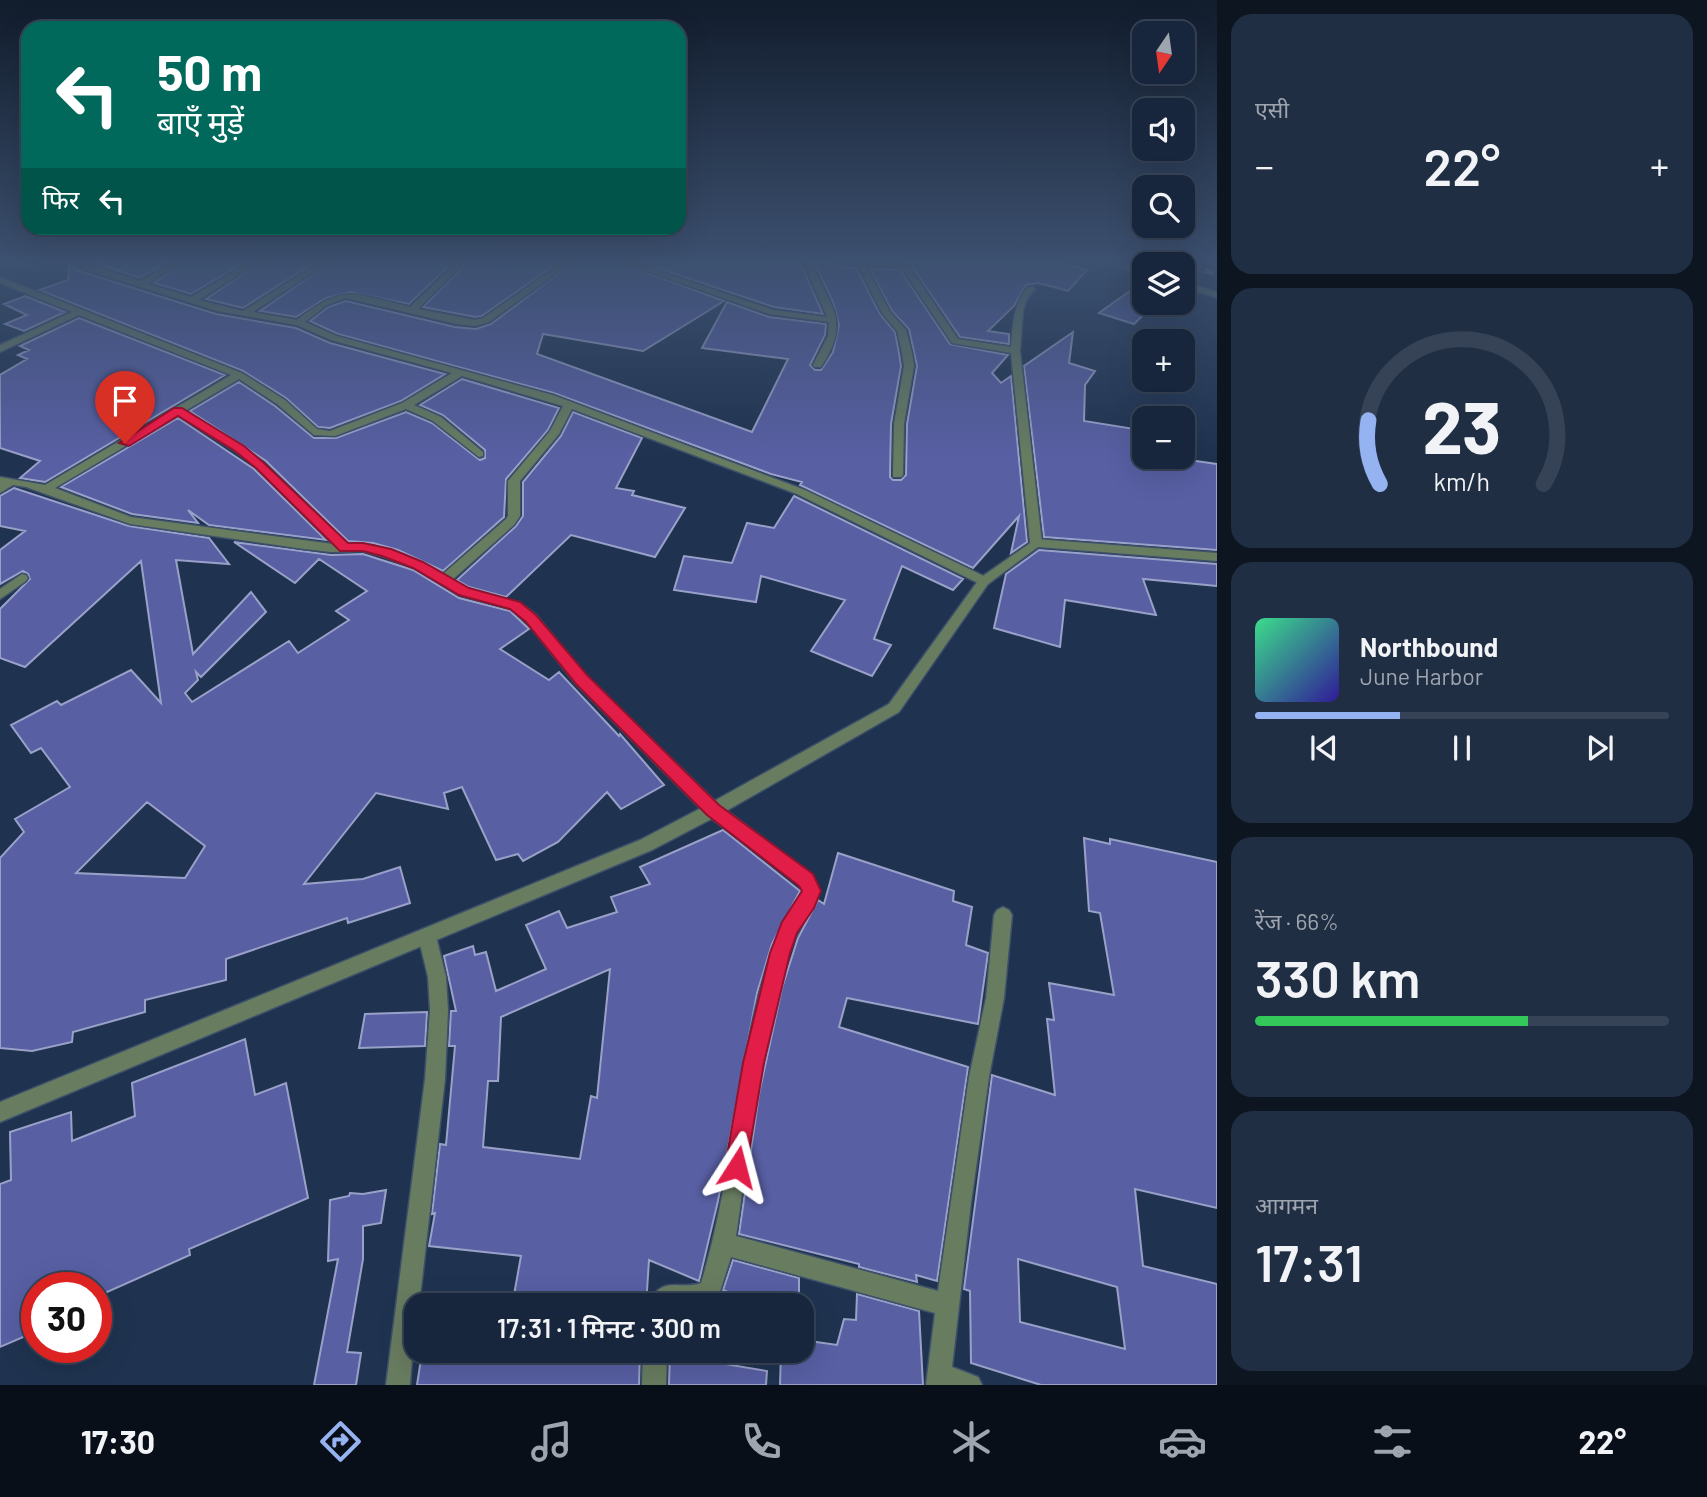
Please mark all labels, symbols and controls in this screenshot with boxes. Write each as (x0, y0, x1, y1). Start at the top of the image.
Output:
north arrow (1132, 21, 1195, 84)
map controls (1132, 21, 1195, 469)
text: 50 m (157, 42, 262, 101)
icon: left (42, 49, 133, 140)
text: एसी (1255, 95, 1289, 123)
button: sound (1132, 98, 1195, 161)
text: बाएँ मुड़ें (157, 102, 244, 140)
text: 22° (1424, 134, 1500, 196)
text: − (1255, 142, 1274, 188)
text: + (1650, 142, 1669, 188)
button: search (1132, 175, 1195, 238)
icon: left (93, 182, 131, 220)
text: फिर (42, 183, 79, 214)
button: layers (1132, 252, 1195, 315)
button: + (1132, 329, 1195, 392)
pin (95, 371, 155, 443)
icon: arrive (106, 382, 144, 420)
text: 23 (1422, 382, 1502, 470)
button: − (1132, 406, 1195, 469)
text: km/h (1434, 466, 1490, 496)
text: Northbound (1360, 631, 1498, 662)
text: June Harbor (1360, 662, 1483, 690)
icon: previous (1305, 729, 1343, 767)
icon: pause (1443, 729, 1481, 767)
icon: next (1581, 729, 1619, 767)
text: रेंज · 66% (1255, 907, 1339, 935)
text: 330 km (1255, 946, 1420, 1008)
position arrow (700, 1130, 774, 1204)
text: आगमन (1255, 1191, 1318, 1219)
text: 17:31 (1255, 1230, 1363, 1292)
speed limit sign: 30 (21, 1272, 112, 1363)
text: 17:31 · 1 मिनट · 300 m (497, 1312, 721, 1343)
icon: directions (316, 1417, 365, 1466)
icon: music (527, 1417, 576, 1466)
icon: phone (737, 1417, 786, 1466)
icon: climate (947, 1417, 996, 1466)
icon: car (1158, 1417, 1207, 1466)
icon: filters (1368, 1417, 1417, 1466)
text: 17:30 (81, 1422, 155, 1460)
text: 22° (1578, 1422, 1626, 1460)

